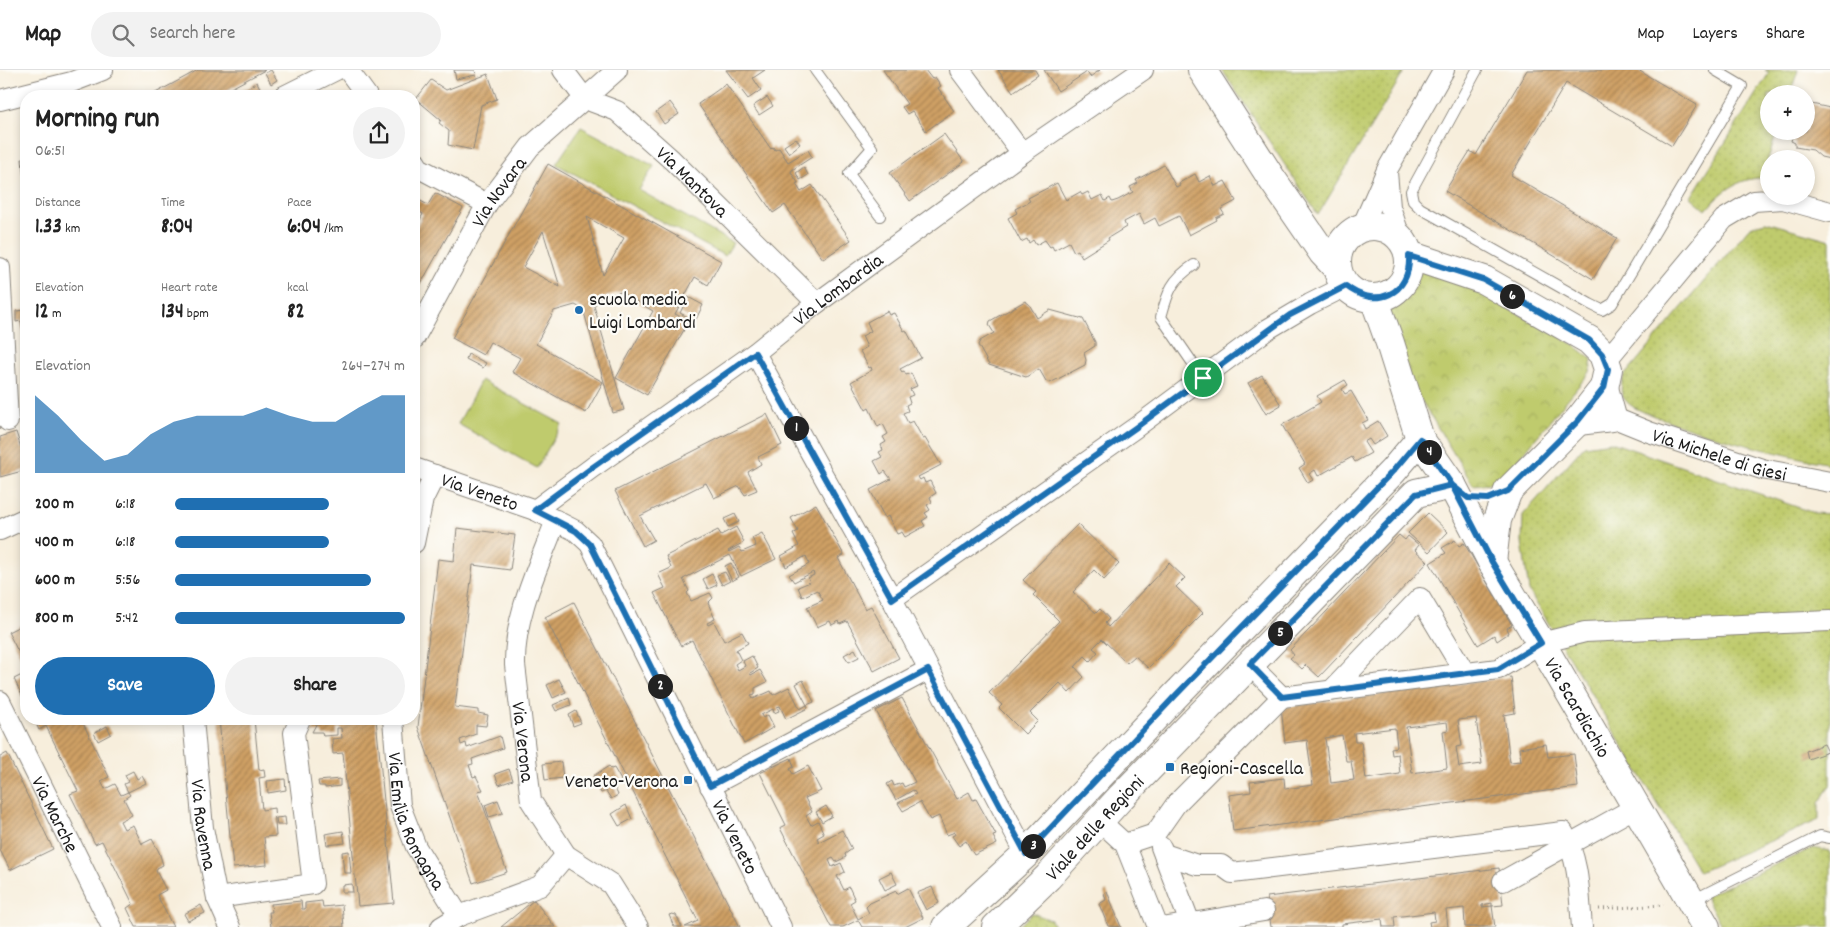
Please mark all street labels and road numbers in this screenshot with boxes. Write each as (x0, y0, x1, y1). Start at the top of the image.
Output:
street label: Via Mantova (649, 141, 734, 226)
street label: Via Novara (466, 152, 535, 233)
street label: Via Lombardia (788, 248, 891, 334)
street label: Via Michele di Giesi (1648, 423, 1789, 490)
street label: Via Veneto (437, 467, 522, 520)
street label: Via Scardicchio (1535, 653, 1616, 764)
street label: Via Verona (502, 700, 540, 784)
street label: Via Emilia Romagna (379, 751, 451, 897)
street label: Viale delle Regioni (1040, 770, 1152, 888)
street label: Via Marche (23, 772, 84, 858)
street label: Via Ravenna (182, 778, 222, 873)
street label: Via Veneto (703, 796, 764, 880)

